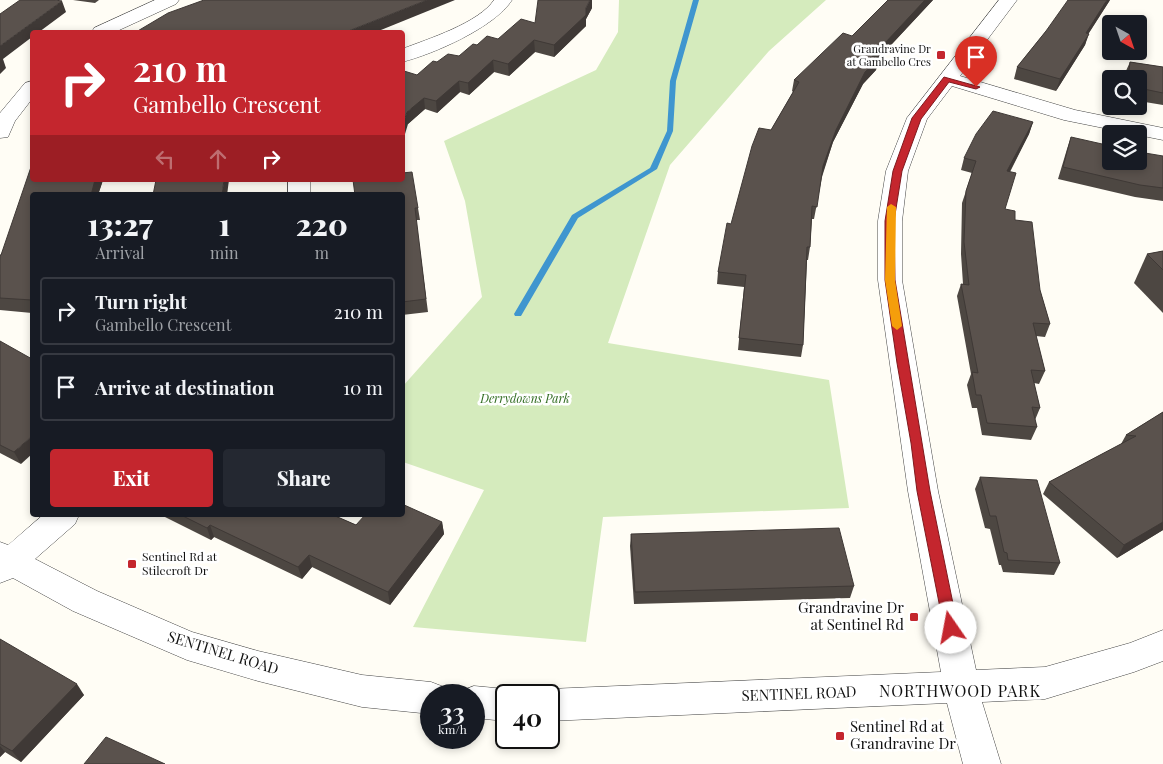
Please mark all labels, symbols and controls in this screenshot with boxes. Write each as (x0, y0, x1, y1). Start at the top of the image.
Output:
north arrow (1102, 15, 1148, 60)
map controls (1102, 15, 1147, 170)
pin (955, 36, 997, 87)
place label: Grandravine Dr at Gambello Cres (847, 41, 931, 69)
icon: arrive (962, 43, 990, 71)
text: 210 m (133, 44, 227, 91)
marker: Grandravine Dr at Gambello Cres (935, 49, 947, 61)
icon: right (50, 50, 115, 115)
button: search (1102, 70, 1147, 115)
text: Gambello Crescent (133, 89, 320, 119)
button: layers (1102, 125, 1147, 170)
icon: left (151, 145, 179, 173)
icon: ahead (204, 145, 232, 173)
icon: right (257, 145, 285, 173)
text: 13:27 (87, 204, 153, 244)
text: 1 (219, 204, 230, 244)
text: 220 (296, 204, 348, 244)
text: Arrival (95, 242, 145, 263)
text: min (210, 242, 239, 263)
text: m (315, 242, 329, 263)
text: Turn right (95, 288, 187, 314)
icon: right (52, 297, 80, 325)
text: 210 m (334, 298, 383, 324)
text: Gambello Crescent (95, 314, 231, 335)
icon: arrive (52, 373, 80, 401)
text: Arrive at destination (95, 374, 275, 400)
text: 10 m (343, 374, 383, 400)
park label: Derrydowns Park (479, 390, 570, 406)
button: Exit (50, 449, 213, 507)
button: Share (223, 449, 385, 507)
place label: Sentinel Rd at Stilecroft Dr (142, 548, 218, 578)
marker: Sentinel Rd at Stilecroft Dr (126, 558, 138, 570)
place label: Grandravine Dr at Sentinel Rd (798, 597, 904, 634)
position arrow (924, 601, 976, 653)
marker: Grandravine Dr at Sentinel Rd (908, 611, 920, 623)
street label: SENTINEL ROAD (165, 626, 281, 678)
district label: NORTHWOOD PARK (879, 680, 1041, 701)
street label: SENTINEL ROAD (741, 681, 857, 705)
speed limit sign: 40 (495, 684, 560, 749)
text: 33 (440, 694, 465, 727)
place label: Sentinel Rd at Grandravine Dr (850, 716, 956, 753)
text: km/h (438, 721, 467, 737)
marker: Sentinel Rd at Grandravine Dr (834, 730, 846, 742)

